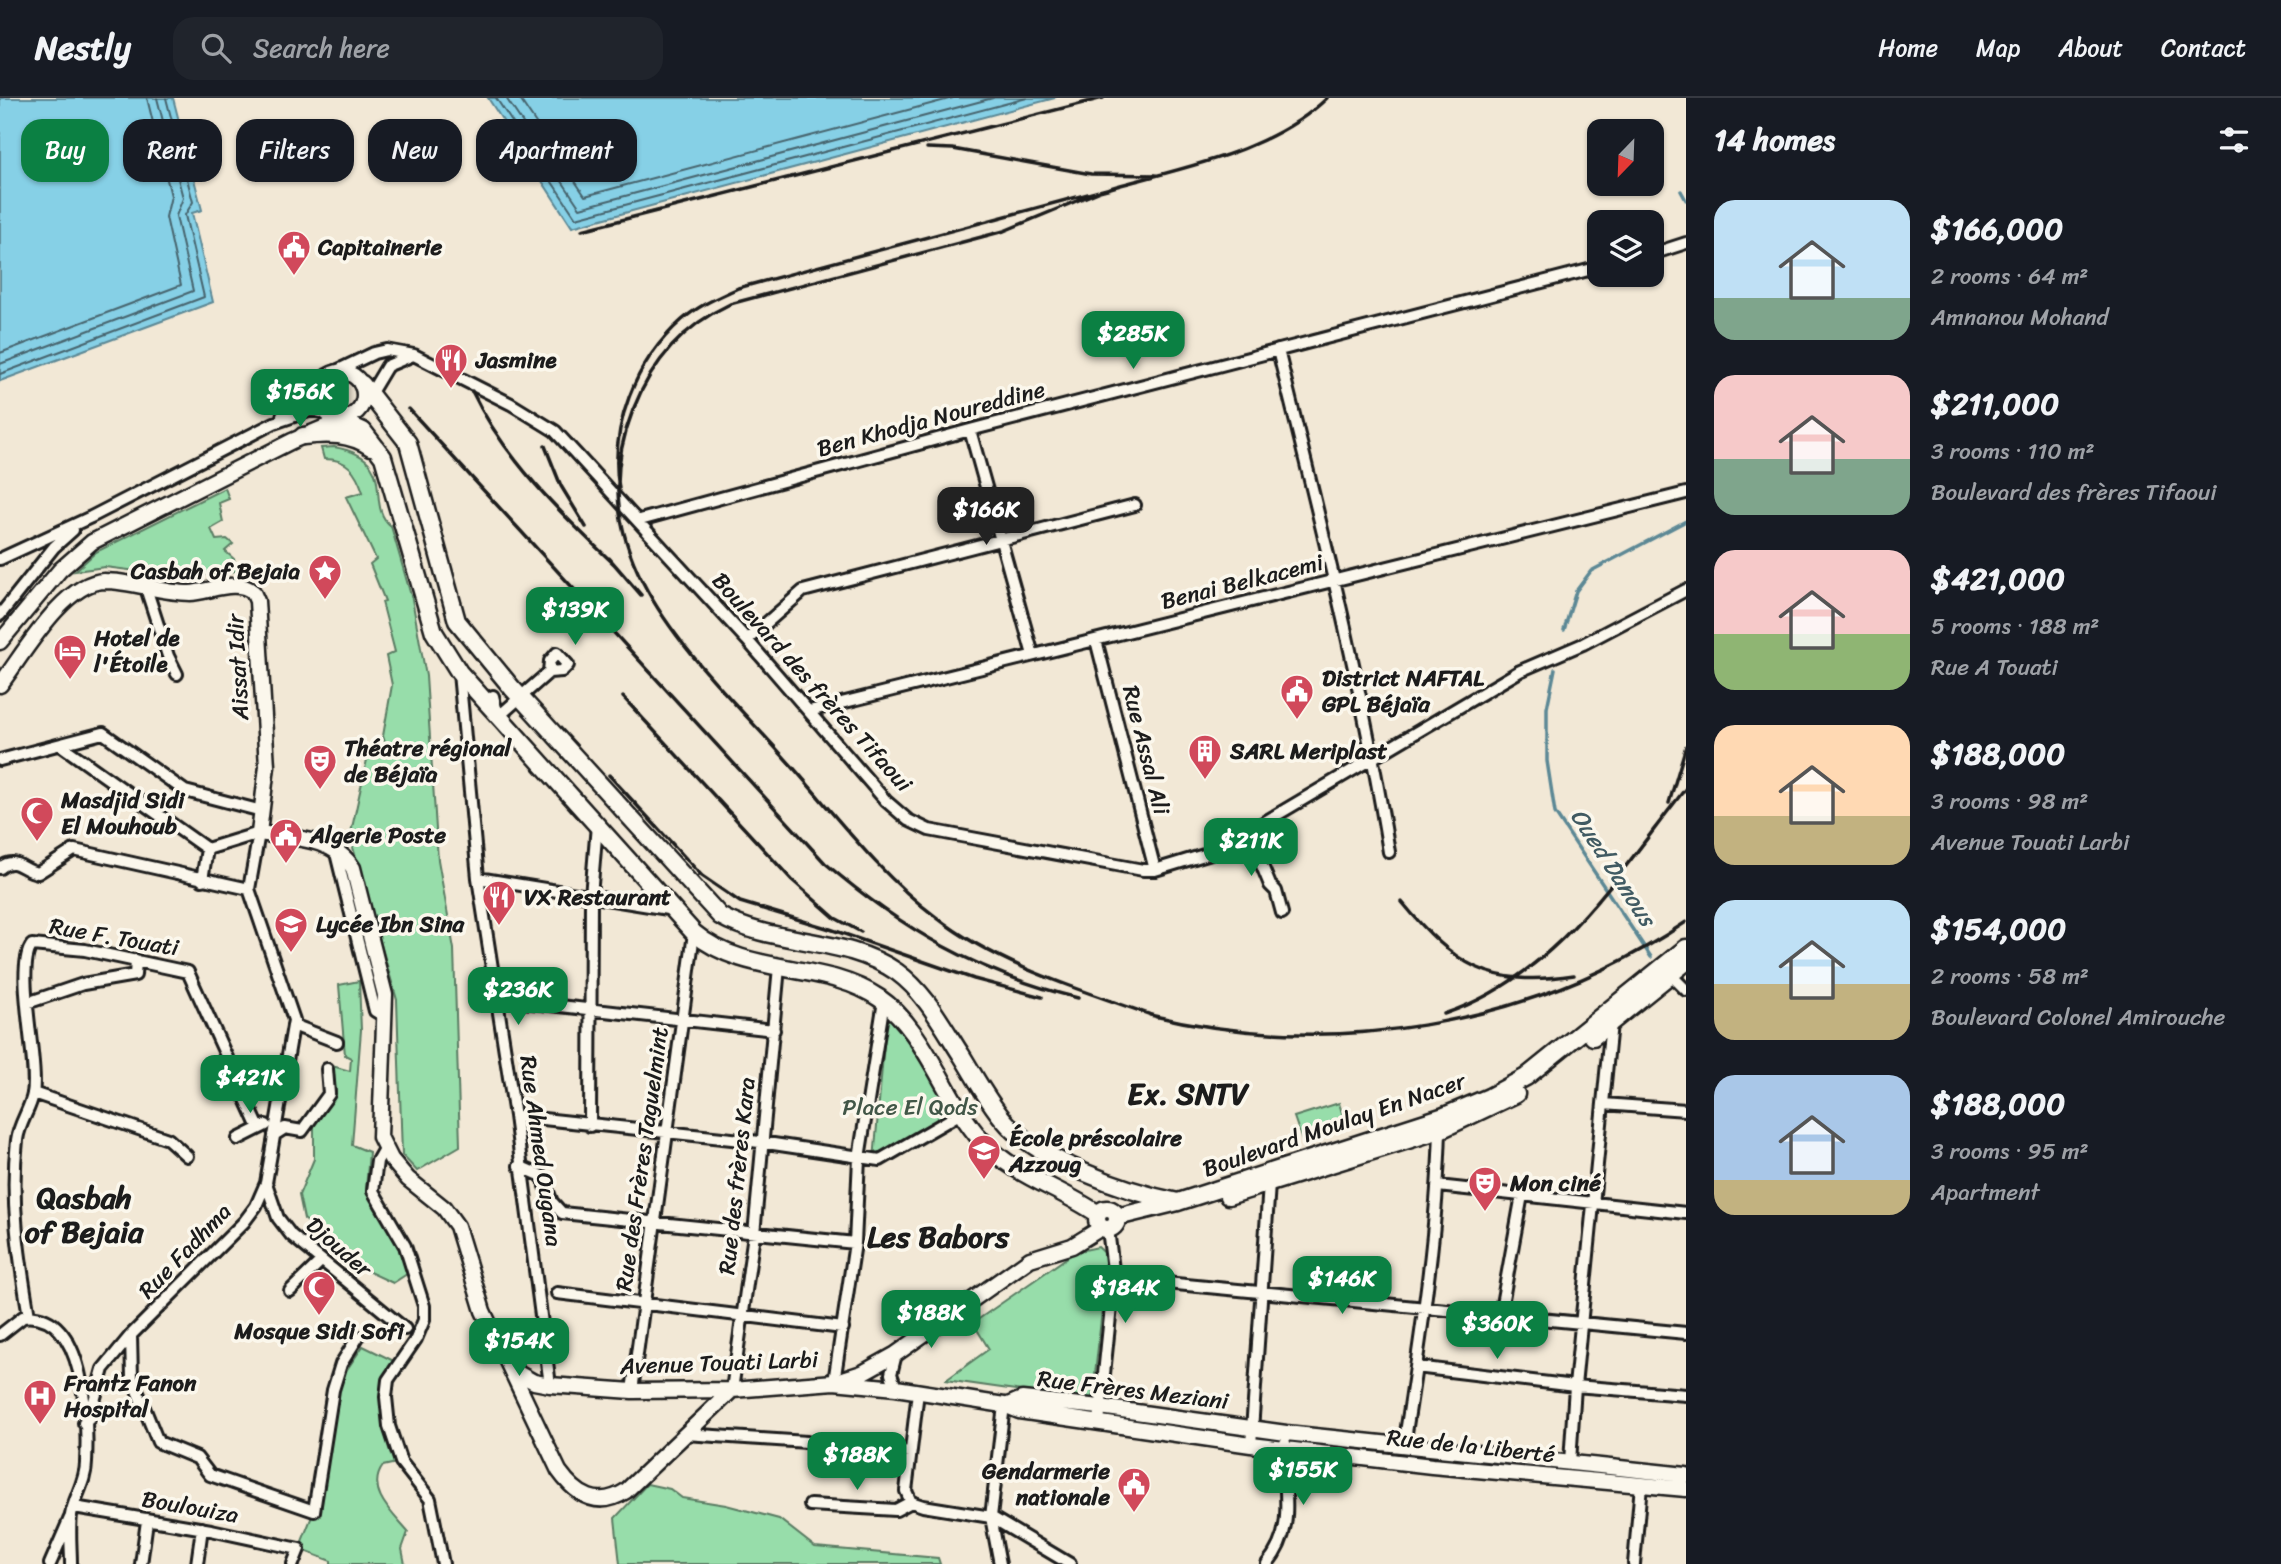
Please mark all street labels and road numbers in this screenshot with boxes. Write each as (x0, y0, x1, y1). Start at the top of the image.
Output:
street label: Ben Khodja Noureddine (812, 369, 1050, 469)
street label: Benai Belkacemi (1156, 542, 1328, 622)
street label: Boulevard des frères Tifaoui (701, 562, 923, 802)
street label: Aissat Idir (215, 611, 261, 722)
street label: Rue Assal Ali (1110, 681, 1182, 820)
street label: Rue F. Touati (46, 905, 182, 969)
street label: Rue des Frères Taguelmint (603, 1024, 681, 1294)
street label: Rue Ahmed Ougana (507, 1053, 575, 1250)
street label: Boulevard Moulay En Nacer (1197, 1060, 1473, 1189)
street label: Rue des frères Kara (706, 1075, 768, 1277)
street label: Rue Fadhma (128, 1193, 242, 1309)
street label: Djouder (296, 1206, 383, 1289)
street label: Avenue Touati Larbi (618, 1339, 819, 1387)
street label: Rue Frères Meziani (1035, 1358, 1231, 1422)
street label: Rue de la Liberté (1385, 1417, 1557, 1475)
street label: Boulouiza (138, 1478, 242, 1536)

